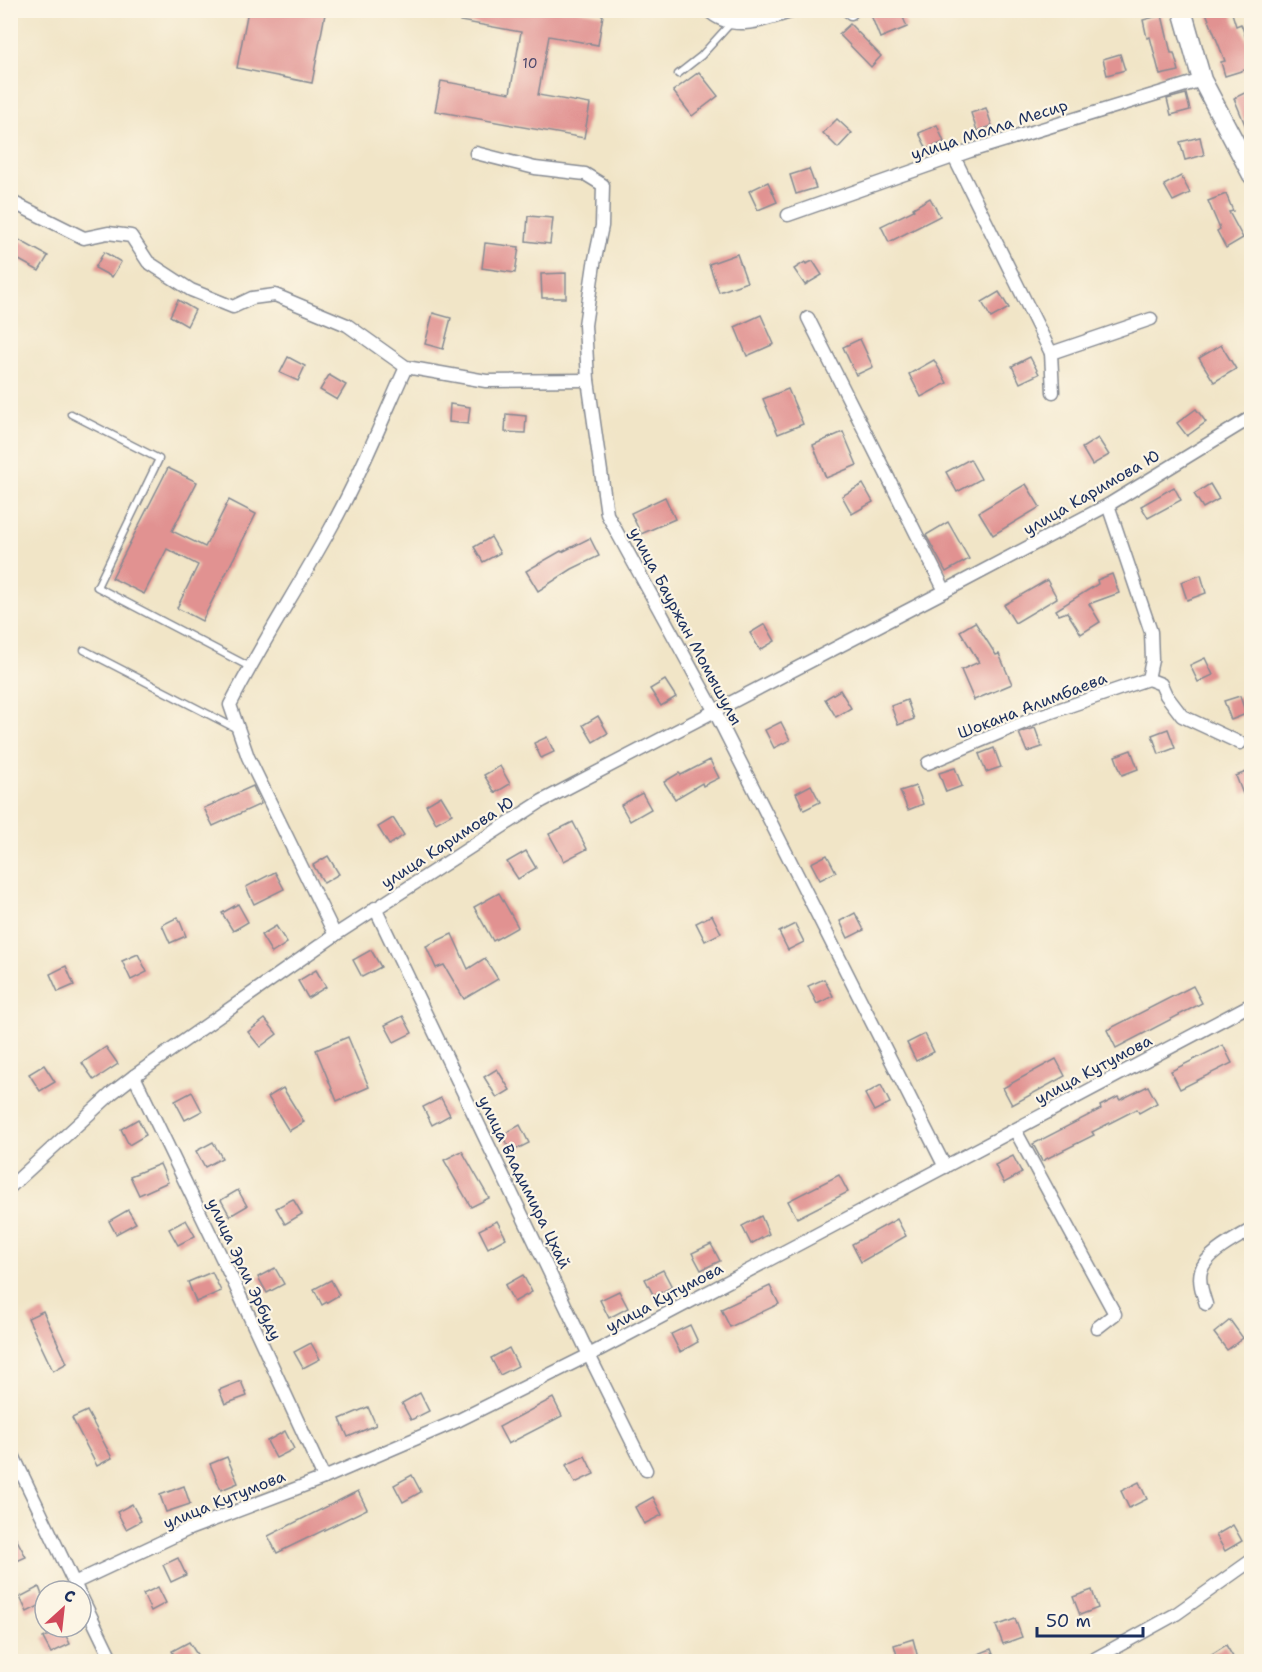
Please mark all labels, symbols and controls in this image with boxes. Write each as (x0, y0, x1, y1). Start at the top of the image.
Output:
house number: 10 (522, 54, 538, 72)
street label: улица Молла Месир (908, 94, 1070, 165)
street label: улица Каримова Ю (1019, 445, 1163, 540)
street label: улица Бауржан Момышулы (624, 523, 747, 729)
street label: Шокана Алимбаева (955, 667, 1110, 744)
street label: улица Каримова Ю (377, 792, 518, 893)
street label: улица Кутумова (1031, 1030, 1156, 1109)
street label: улица Владимира Цхай (474, 1092, 576, 1272)
street label: улица Эрли Эрбуду (202, 1195, 287, 1344)
street label: улица Кутумова (602, 1258, 727, 1337)
street label: улица Кутумова (160, 1465, 288, 1534)
north arrow (33, 1579, 93, 1639)
text: С (60, 1584, 79, 1608)
scale bar (1037, 1600, 1144, 1638)
text: 50 m (1046, 1609, 1091, 1633)

